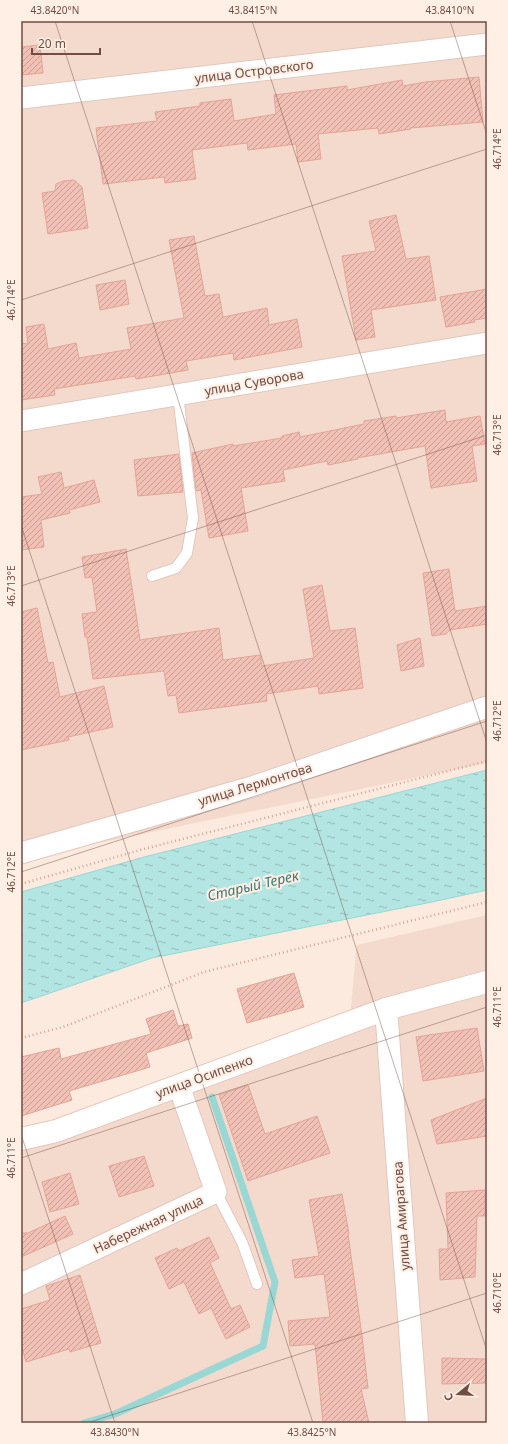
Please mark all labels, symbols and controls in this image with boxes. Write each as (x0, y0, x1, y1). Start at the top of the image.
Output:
text: 43.8420°N (31, 3, 79, 17)
text: 43.8415°N (229, 3, 277, 17)
text: 43.8410°N (426, 3, 474, 17)
scale bar (32, 30, 100, 56)
text: 20 m (38, 35, 66, 52)
street label: улица Островского (194, 55, 315, 87)
text: 46.714°E (490, 128, 504, 170)
text: 46.714°E (4, 279, 18, 321)
street label: улица Суворова (203, 364, 305, 400)
text: 46.713°E (490, 414, 504, 456)
text: 46.713°E (4, 565, 18, 607)
text: 46.712°E (490, 700, 504, 742)
street label: улица Лермонтова (196, 758, 314, 810)
text: 46.712°E (4, 851, 18, 893)
water label: Старый Терек (205, 865, 301, 905)
text: 46.711°E (490, 986, 504, 1028)
street label: улица Осипенко (153, 1050, 255, 1102)
text: 46.711°E (4, 1137, 18, 1179)
street label: улица Амирагова (388, 1161, 414, 1271)
street label: Набережная улица (90, 1191, 206, 1257)
text: 46.710°E (490, 1272, 504, 1314)
north arrow (438, 1374, 478, 1414)
text: С (440, 1392, 456, 1403)
text: 43.8430°N (91, 1425, 139, 1439)
text: 43.8425°N (288, 1425, 336, 1439)

